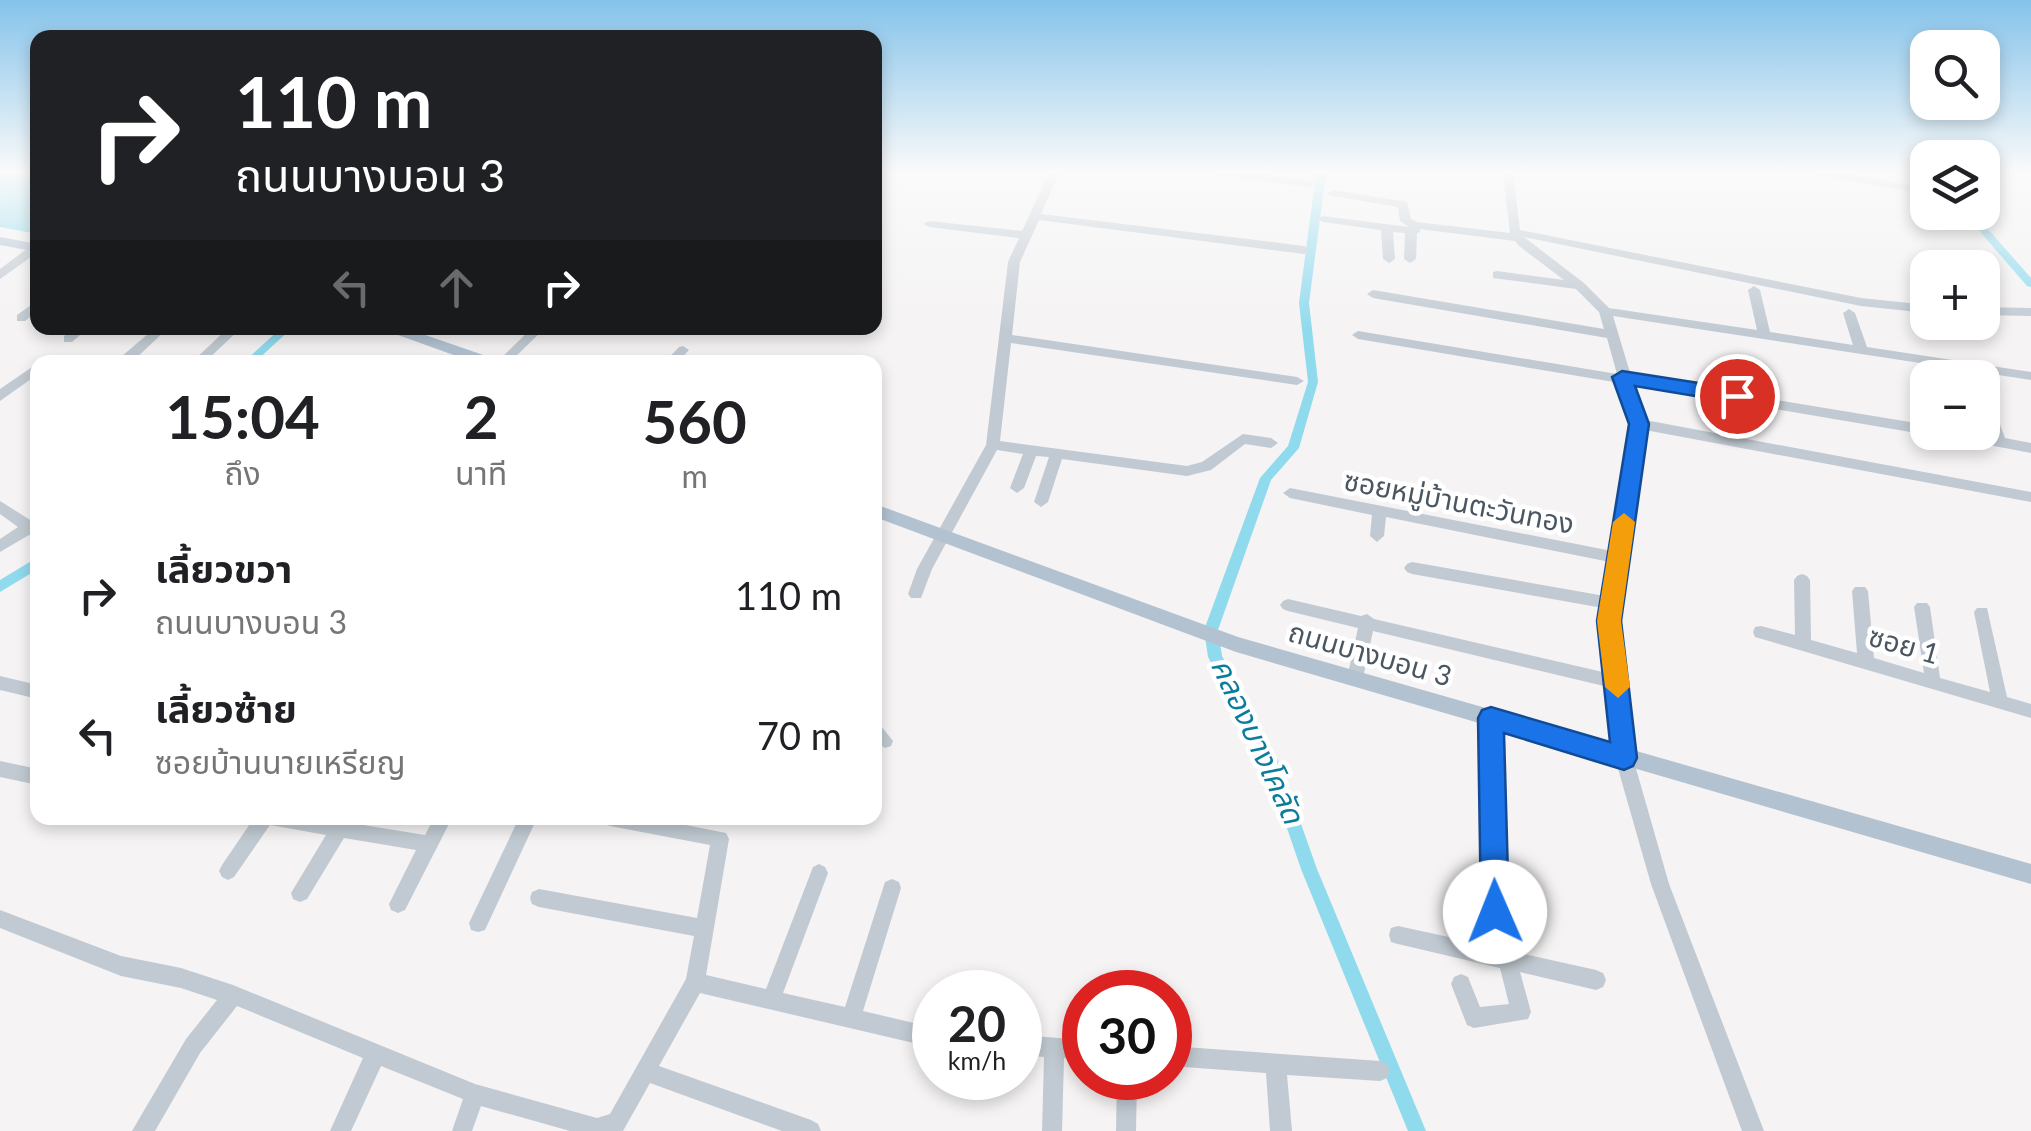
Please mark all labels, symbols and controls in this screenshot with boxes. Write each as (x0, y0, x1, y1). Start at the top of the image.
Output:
map controls (1910, 30, 2000, 450)
button: search (1910, 30, 2000, 120)
text: 110 m (235, 59, 432, 143)
icon: right (70, 70, 200, 200)
button: layers (1910, 140, 2000, 230)
text: ถนนบางบอน 3 (235, 148, 505, 202)
button: + (1910, 250, 2000, 340)
icon: left (324, 260, 379, 315)
icon: ahead (429, 260, 484, 315)
icon: right (534, 260, 589, 315)
pin (1695, 354, 1780, 439)
button: − (1910, 360, 2000, 450)
icon: arrive (1710, 369, 1765, 424)
text: 15:04 (165, 380, 320, 452)
text: 2 (464, 380, 499, 452)
text: 560 (642, 385, 747, 457)
text: ถึง (224, 453, 261, 492)
text: นาที (455, 453, 507, 492)
text: m (681, 456, 708, 495)
street label: ซอยหมู่บ้านตะวันทอง (1341, 462, 1577, 542)
text: เลี้ยวขวา (155, 545, 292, 591)
icon: right (70, 568, 125, 623)
text: 110 m (735, 572, 842, 618)
text: ถนนบางบอน 3 (155, 602, 347, 641)
street label: ถนนบางบอน 3 (1285, 614, 1456, 693)
street label: ซอย 1 (1865, 618, 1943, 670)
water label: คลองบางโคลัด (1205, 652, 1313, 830)
text: เลี้ยวซ้าย (155, 685, 297, 731)
icon: left (70, 708, 125, 763)
text: 70 m (757, 712, 842, 758)
text: ซอยบ้านนายเหรียญ (155, 742, 406, 781)
position arrow (1443, 860, 1547, 964)
speed limit sign: 30 (1062, 970, 1192, 1100)
text: 20 (948, 993, 1006, 1053)
text: km/h (948, 1045, 1006, 1075)

